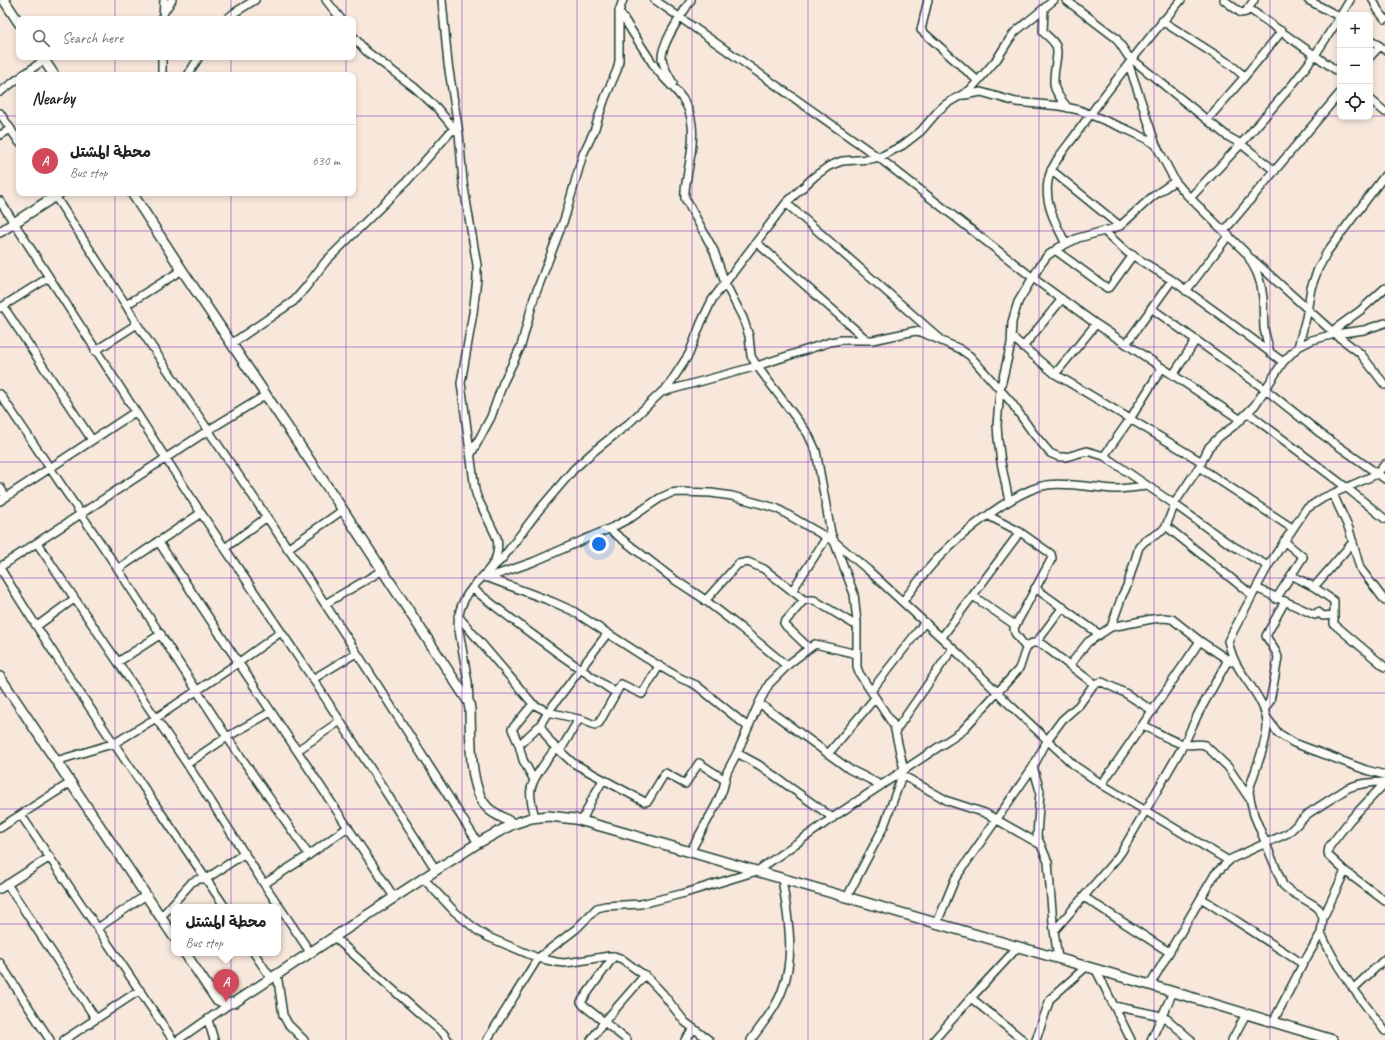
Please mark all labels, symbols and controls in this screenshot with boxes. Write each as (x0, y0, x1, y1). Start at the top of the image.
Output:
map controls (1337, 12, 1373, 120)
button: + (1337, 12, 1373, 48)
search box (16, 16, 356, 60)
icon: search (30, 27, 52, 49)
text: Search here (62, 29, 123, 48)
button: − (1337, 48, 1373, 84)
button: locate (1337, 84, 1373, 120)
text: Nearby (32, 88, 75, 109)
text: محطة المشتل (70, 143, 151, 162)
text: A (42, 153, 48, 169)
text: 630 m (312, 153, 340, 169)
text: Bus stop (70, 165, 107, 181)
your location (589, 534, 609, 554)
popup (171, 904, 281, 956)
text: محطة المشتل (185, 913, 267, 932)
text: Bus stop (185, 935, 223, 951)
pin: A (213, 969, 239, 1002)

